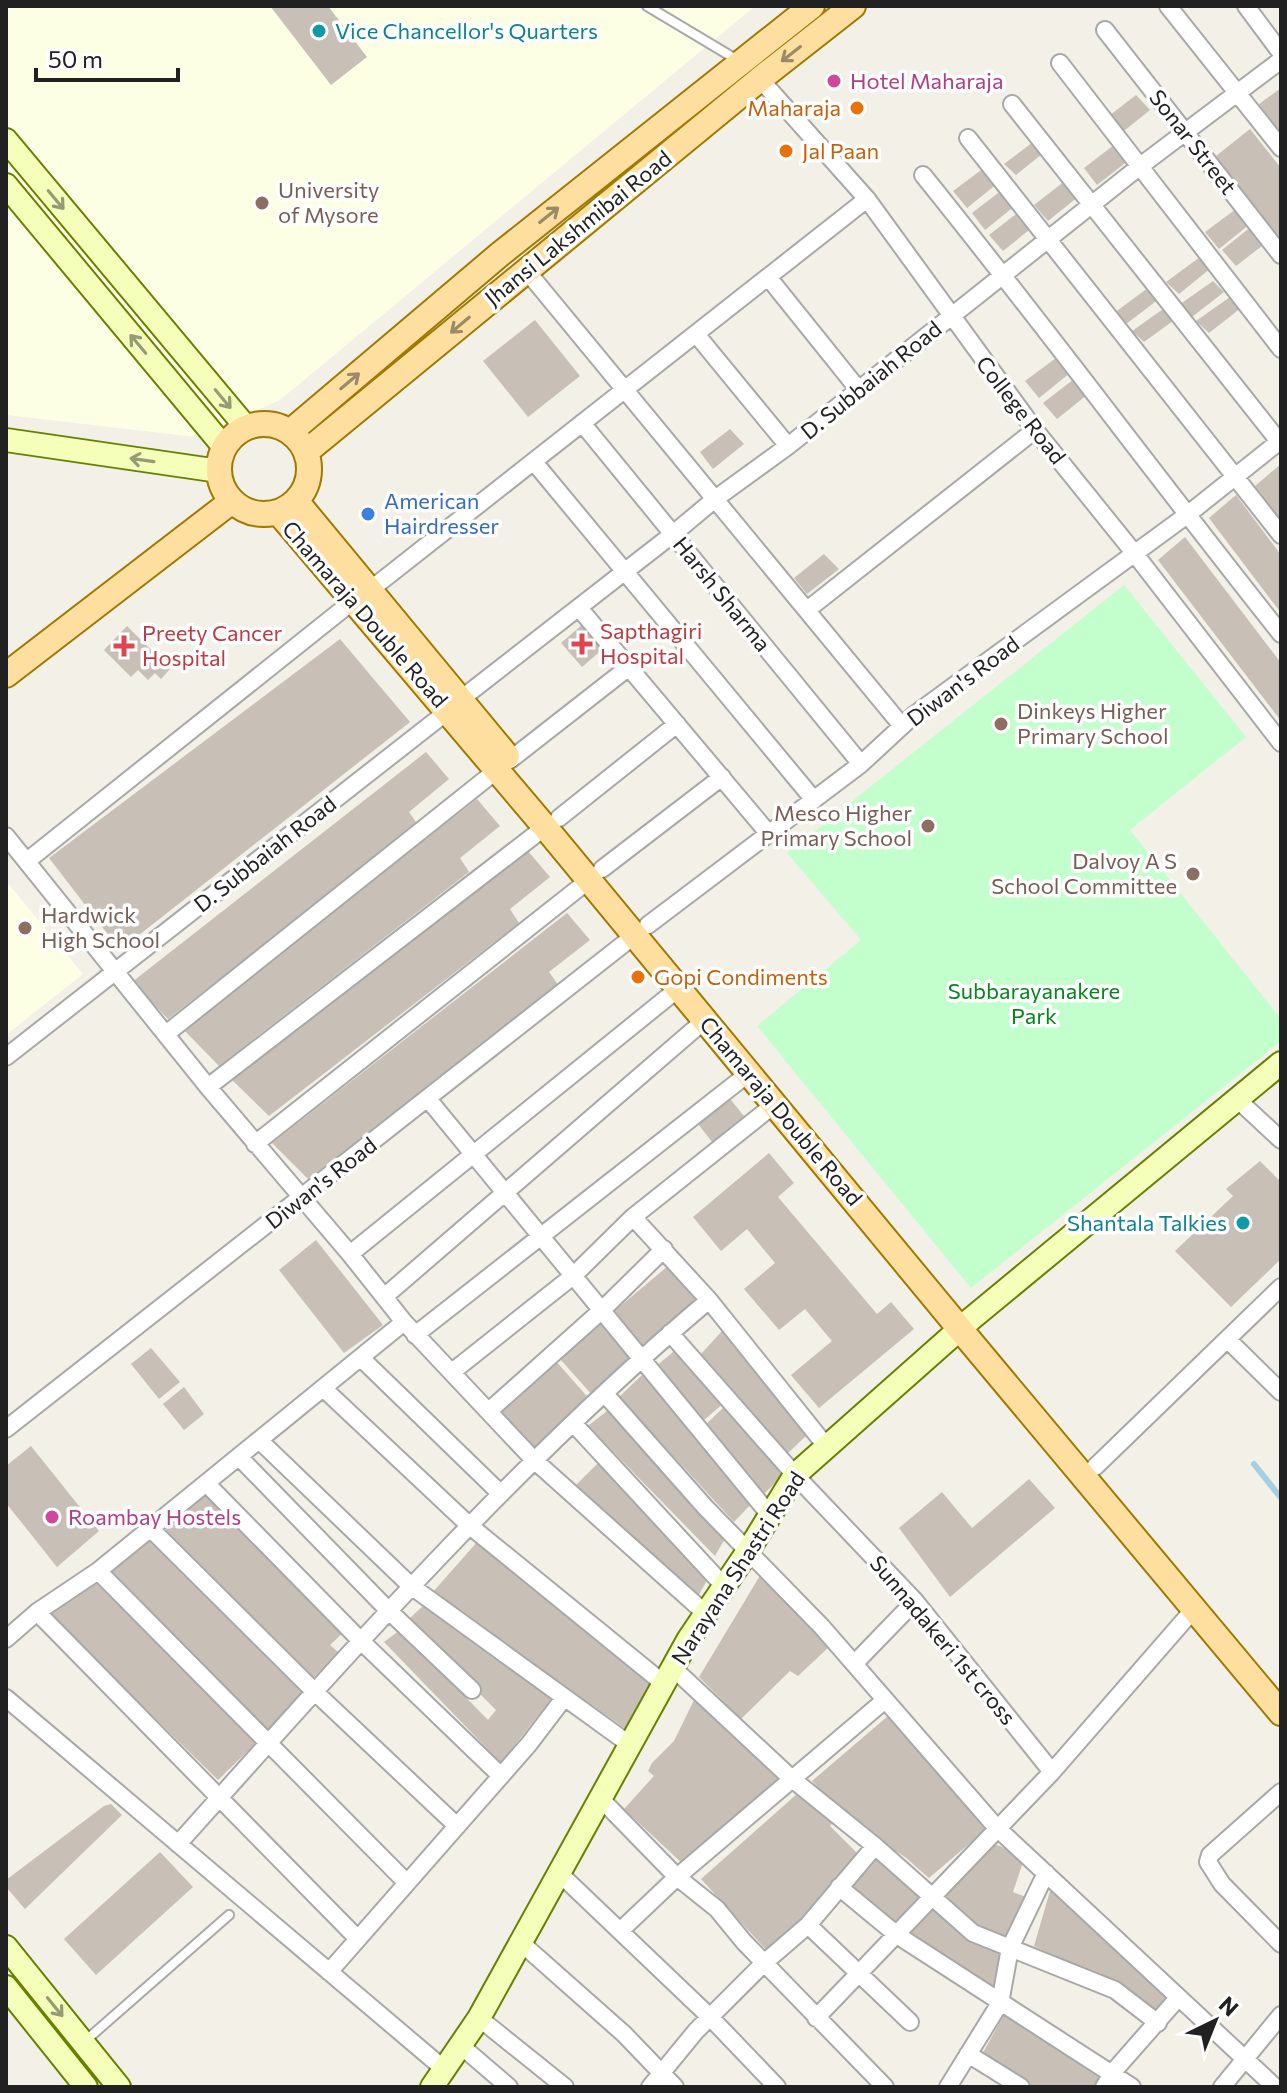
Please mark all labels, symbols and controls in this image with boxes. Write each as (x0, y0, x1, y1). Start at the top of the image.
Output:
place label: Vice Chancellor's Quarters (335, 17, 598, 44)
marker: Vice Chancellor's Quarters (310, 22, 328, 40)
scale bar (36, 32, 178, 82)
text: 50 m (48, 44, 103, 73)
one-way arrow (781, 46, 802, 63)
place label: Hotel Maharaja (850, 67, 1003, 94)
marker: Hotel Maharaja (825, 72, 843, 90)
street label: Sonar Street (1144, 84, 1243, 199)
place label: Maharaja (747, 94, 841, 121)
marker: Maharaja (848, 99, 866, 117)
place label: Jal Paan (802, 137, 879, 164)
marker: Jal Paan (777, 142, 795, 160)
street label: Jhansi Lakshmibai Road (479, 144, 676, 311)
place label: University of Mysore (278, 176, 379, 228)
one-way arrow (47, 189, 65, 209)
marker: University of Mysore (253, 194, 271, 212)
one-way arrow (538, 206, 559, 223)
street label: D. Subbaiah Road (795, 315, 946, 445)
one-way arrow (450, 316, 471, 334)
one-way arrow (129, 334, 147, 355)
street label: College Road (971, 350, 1072, 469)
one-way arrow (339, 372, 359, 390)
one-way arrow (214, 388, 232, 409)
one-way arrow (130, 452, 155, 467)
place label: American Hairdresser (384, 487, 499, 539)
marker: American Hairdresser (359, 505, 377, 523)
street label: Chamaraja Double Road (277, 515, 454, 713)
street label: Harsh Sharma (668, 531, 777, 656)
place label: Sapthagiri Hospital (600, 617, 702, 669)
place label: Preety Cancer Hospital (142, 619, 283, 671)
street label: Diwan's Road (901, 630, 1024, 732)
marker: Sapthagiri Hospital (571, 633, 593, 655)
marker: Preety Cancer Hospital (113, 635, 135, 657)
place label: Dinkeys Higher Primary School (1017, 697, 1169, 749)
marker: Dinkeys Higher Primary School (992, 715, 1010, 733)
street label: D. Subbaiah Road (188, 790, 341, 918)
place label: Mesco Higher Primary School (760, 799, 912, 851)
marker: Mesco Higher Primary School (919, 817, 937, 835)
place label: Dalvoy A S School Committee (991, 847, 1177, 899)
marker: Dalvoy A S School Committee (1184, 865, 1202, 883)
place label: Hardwick High School (41, 901, 160, 953)
marker: Hardwick High School (16, 919, 34, 937)
place label: Gopi Condiments (654, 963, 828, 990)
marker: Gopi Condiments (629, 968, 647, 986)
park label: Subbarayanakere Park (948, 977, 1120, 1029)
street label: Chamaraja Double Road (694, 1011, 868, 1211)
street label: Diwan's Road (260, 1131, 382, 1234)
place label: Shantala Talkies (1067, 1209, 1227, 1236)
marker: Shantala Talkies (1234, 1214, 1252, 1232)
street label: Narayana Shastri Road (665, 1466, 810, 1669)
place label: Roambay Hostels (68, 1503, 241, 1530)
marker: Roambay Hostels (43, 1508, 61, 1526)
street label: Sunnadakeri 1st cross (865, 1550, 1022, 1730)
north arrow (1175, 1981, 1255, 2061)
text: N (1214, 1991, 1244, 2022)
one-way arrow (46, 1996, 64, 2017)

